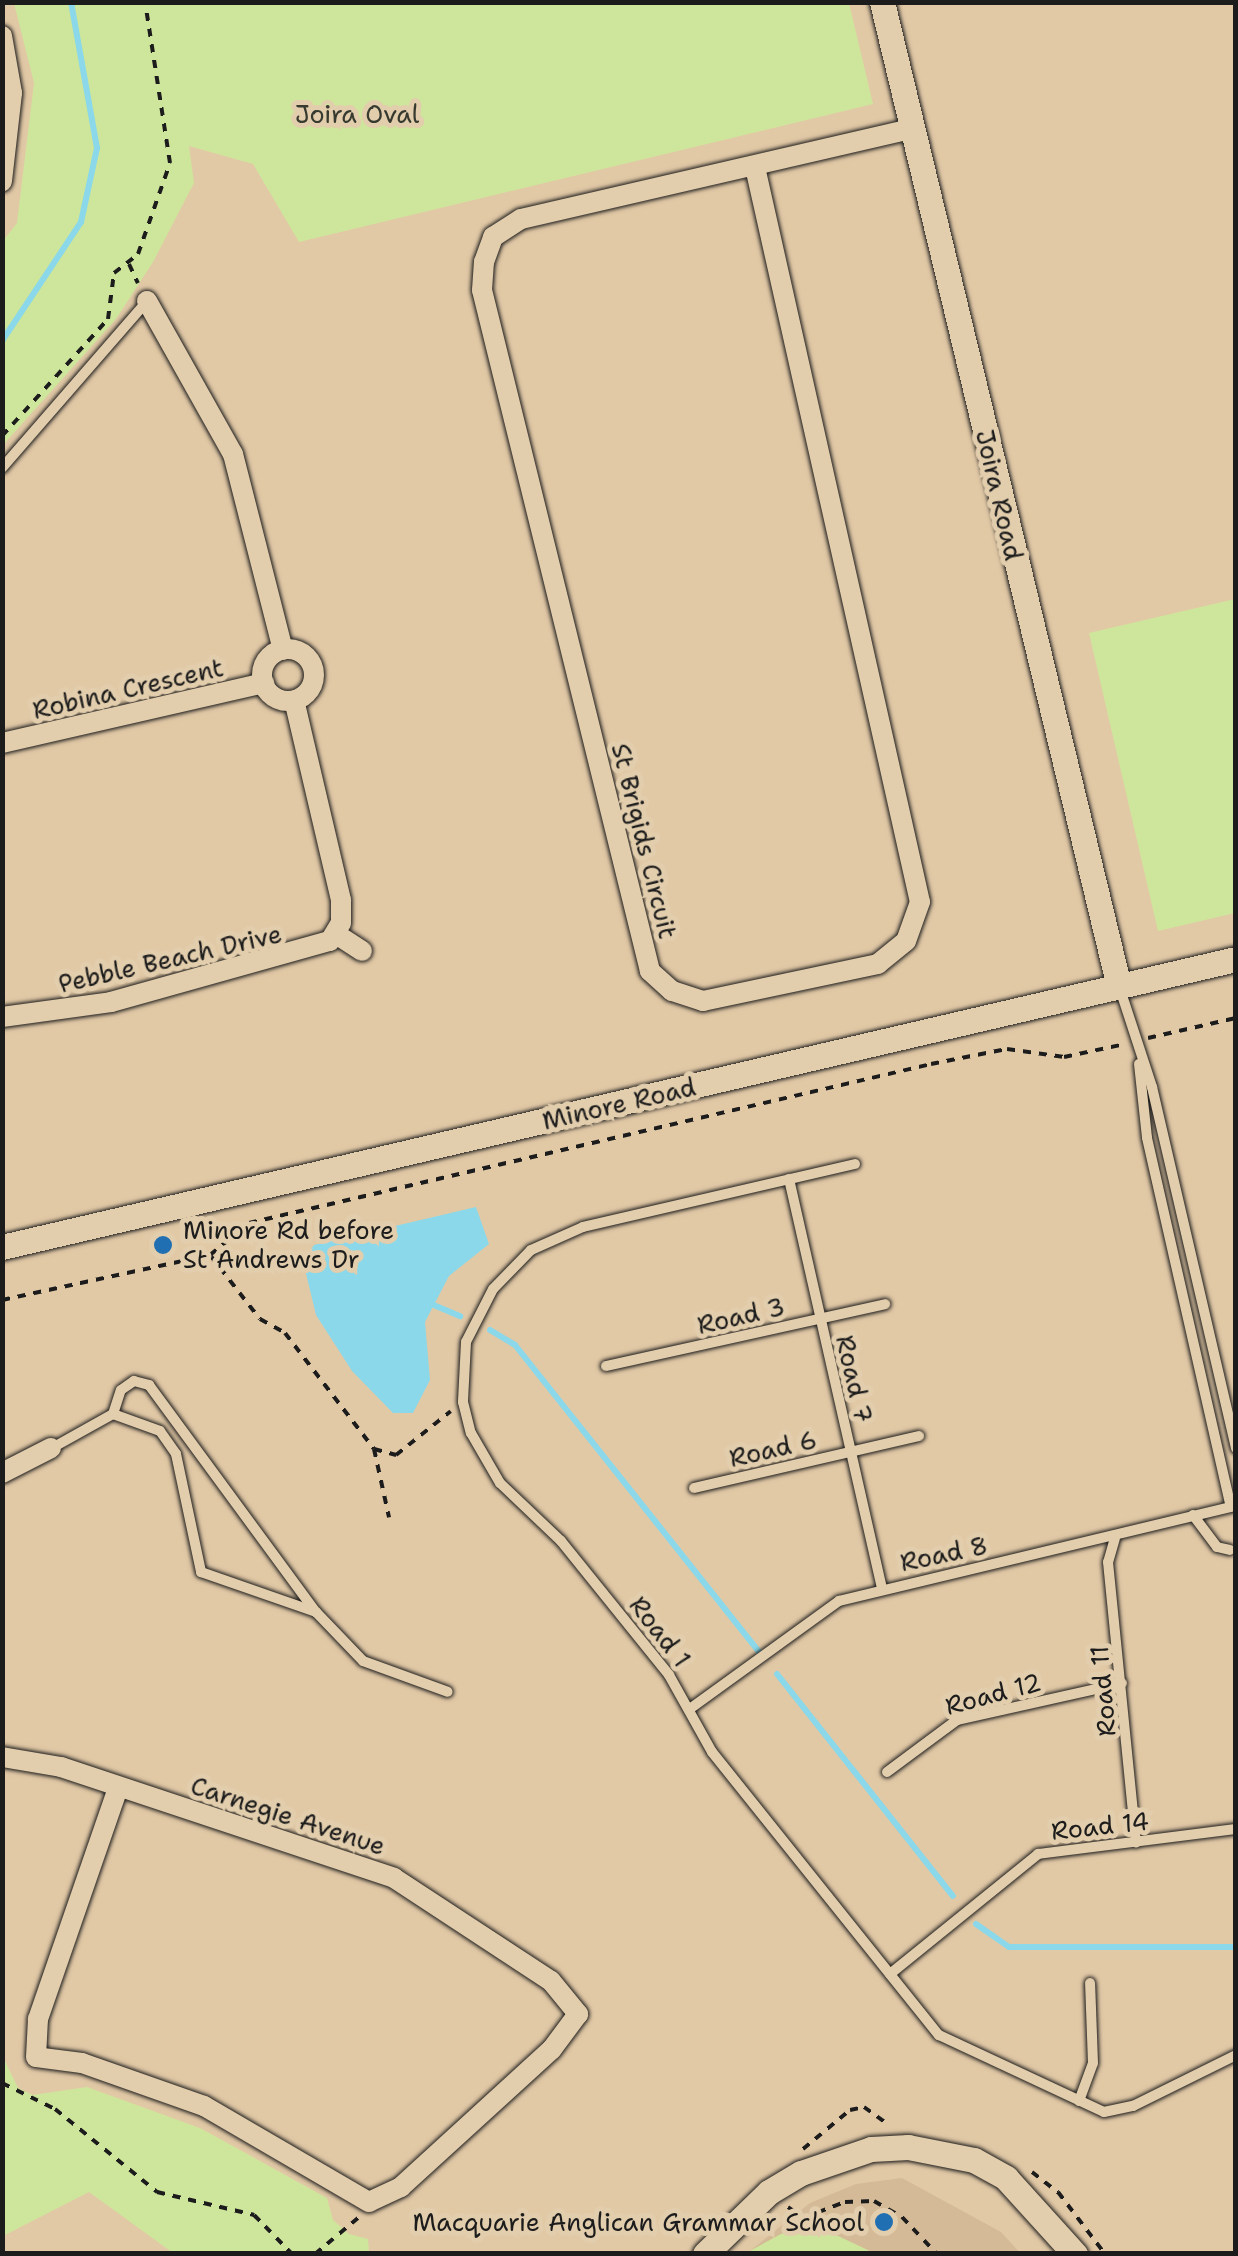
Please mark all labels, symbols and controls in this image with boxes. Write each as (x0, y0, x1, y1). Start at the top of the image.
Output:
park label: Joira Oval (295, 99, 419, 129)
street label: Joira Road (969, 427, 1029, 563)
street label: Robina Crescent (30, 652, 226, 726)
street label: St Brigids Circuit (605, 740, 683, 942)
street label: Pebble Beach Drive (55, 919, 285, 999)
street label: Minore Road (539, 1072, 699, 1136)
place label: Minore Rd before St Andrews Dr (183, 1216, 394, 1275)
marker: Minore Rd before St Andrews Dr (152, 1234, 174, 1256)
street label: Road 3 (694, 1291, 788, 1341)
street label: Road 7 (829, 1332, 879, 1426)
street label: Road 6 (726, 1424, 820, 1474)
street label: Road 8 (897, 1530, 991, 1578)
street label: Road 1 (623, 1591, 697, 1673)
street label: Road 11 (1084, 1644, 1122, 1738)
street label: Road 12 (942, 1667, 1044, 1721)
street label: Carnegie Avenue (187, 1770, 389, 1862)
street label: Road 14 (1050, 1806, 1150, 1846)
place label: Macquarie Anglican Grammar School (412, 2207, 864, 2237)
marker: Macquarie Anglican Grammar School (873, 2211, 895, 2233)

